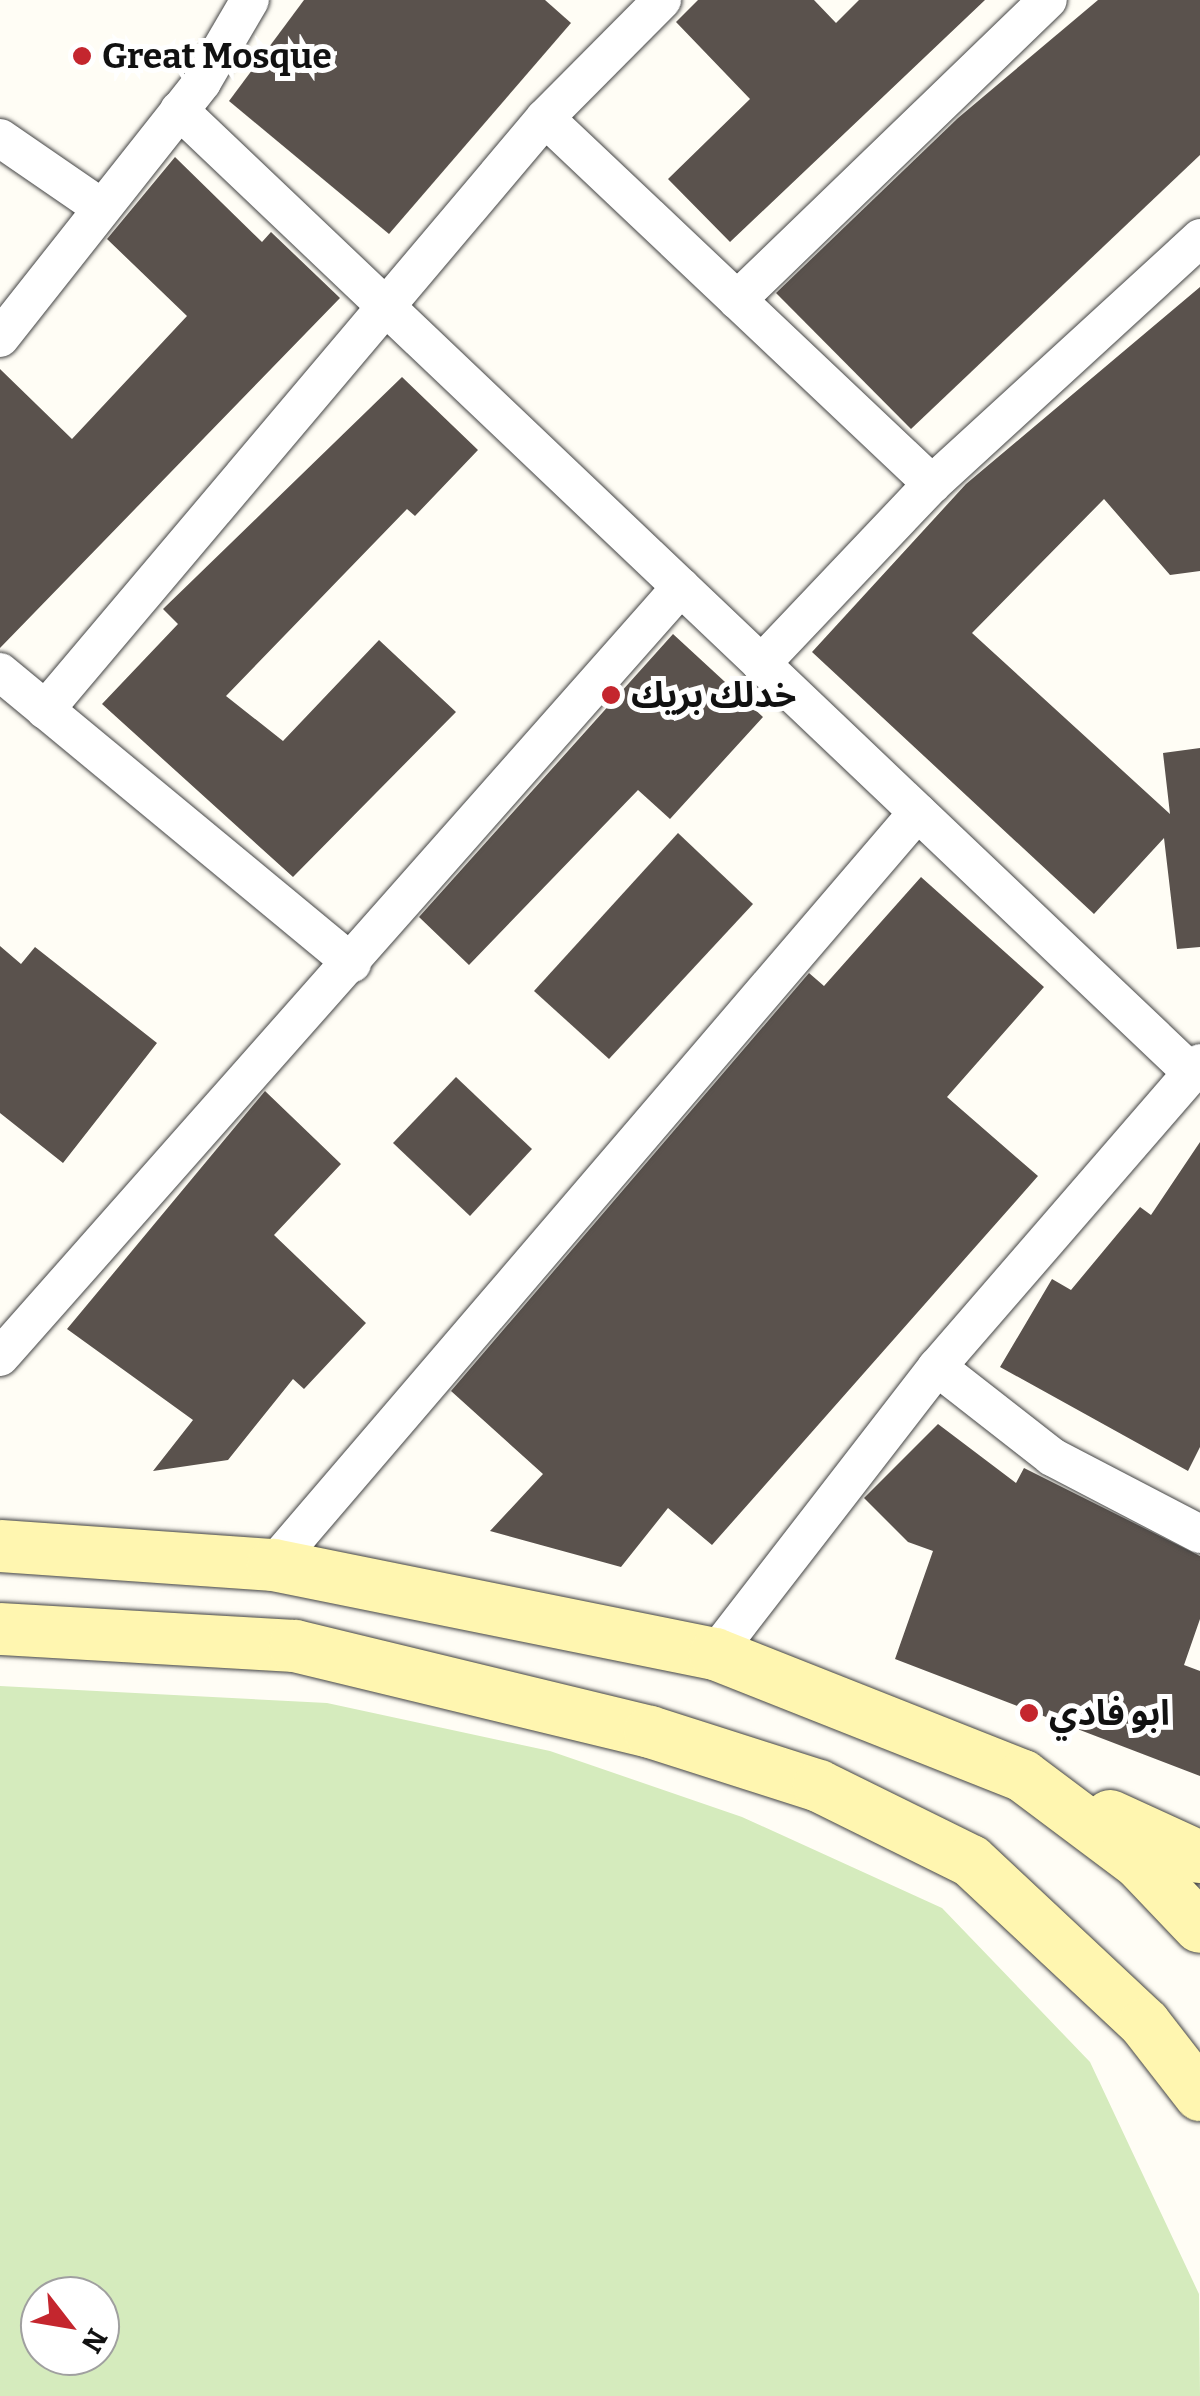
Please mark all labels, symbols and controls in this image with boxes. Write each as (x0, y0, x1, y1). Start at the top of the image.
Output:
place label: Great Mosque (102, 35, 332, 77)
marker: Great Mosque (71, 45, 93, 67)
place label: خدلك بريك (631, 674, 796, 716)
marker: خدلك بريك (600, 684, 622, 706)
place label: ابو فادي (1049, 1692, 1170, 1734)
marker: ابو فادي (1018, 1702, 1040, 1724)
north arrow (20, 2276, 120, 2376)
text: N (75, 2323, 114, 2358)

